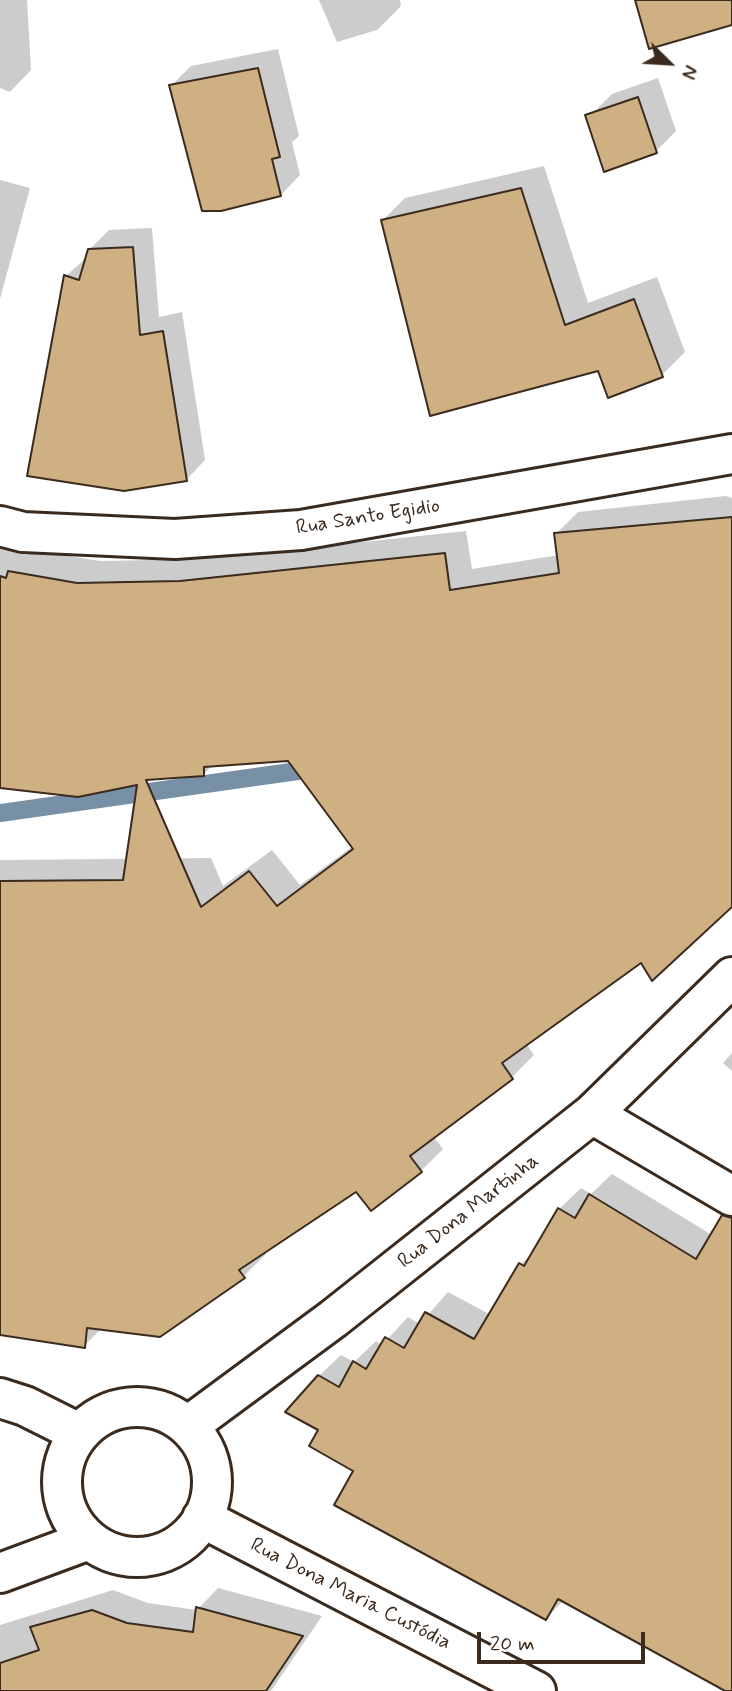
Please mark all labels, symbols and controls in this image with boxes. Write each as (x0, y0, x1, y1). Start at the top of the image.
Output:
north arrow (634, 28, 704, 98)
text: N (675, 61, 703, 83)
street label: Rua Santo Egidio (294, 494, 442, 542)
street label: Rua Dona Martinha (393, 1149, 545, 1275)
street label: Rua Dona Maria Custódia (245, 1533, 455, 1657)
scale bar (480, 1618, 648, 1662)
text: 20 m (490, 1630, 535, 1658)

